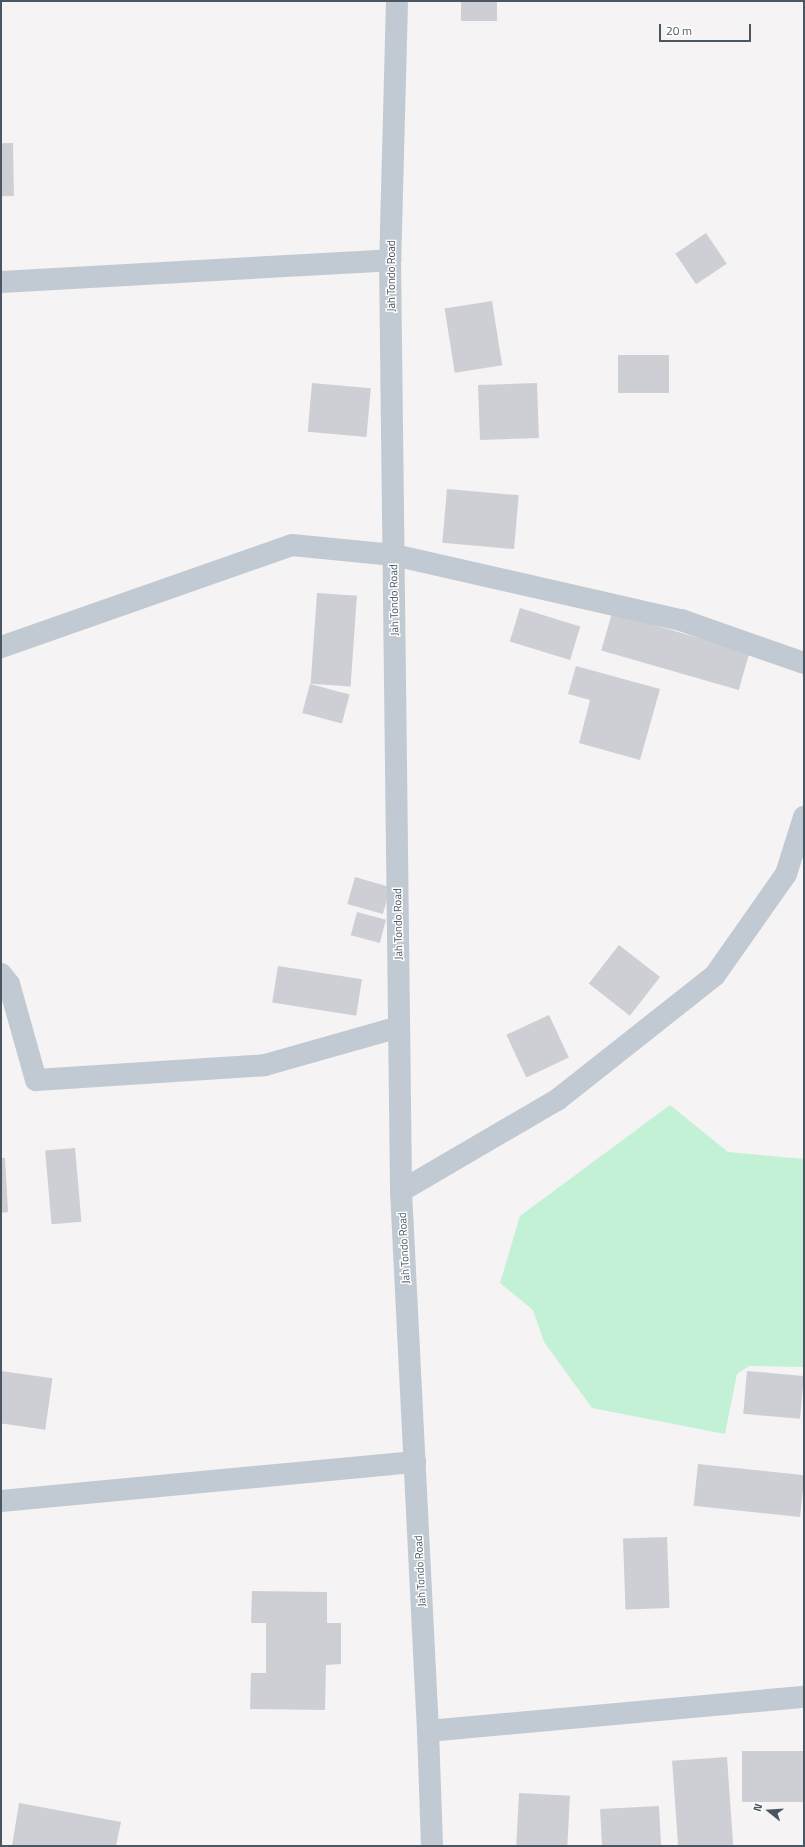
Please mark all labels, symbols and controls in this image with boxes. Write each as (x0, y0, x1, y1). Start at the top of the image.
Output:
scale bar (661, 16, 753, 42)
text: 20 m (666, 21, 692, 40)
street label: Jah Tondo Road (384, 240, 398, 312)
street label: Jah Tondo Road (387, 564, 401, 636)
street label: Jah Tondo Road (391, 888, 405, 960)
street label: Jah Tondo Road (396, 1212, 412, 1284)
street label: Jah Tondo Road (412, 1535, 428, 1607)
north arrow (749, 1791, 789, 1831)
text: N (749, 1802, 766, 1813)

